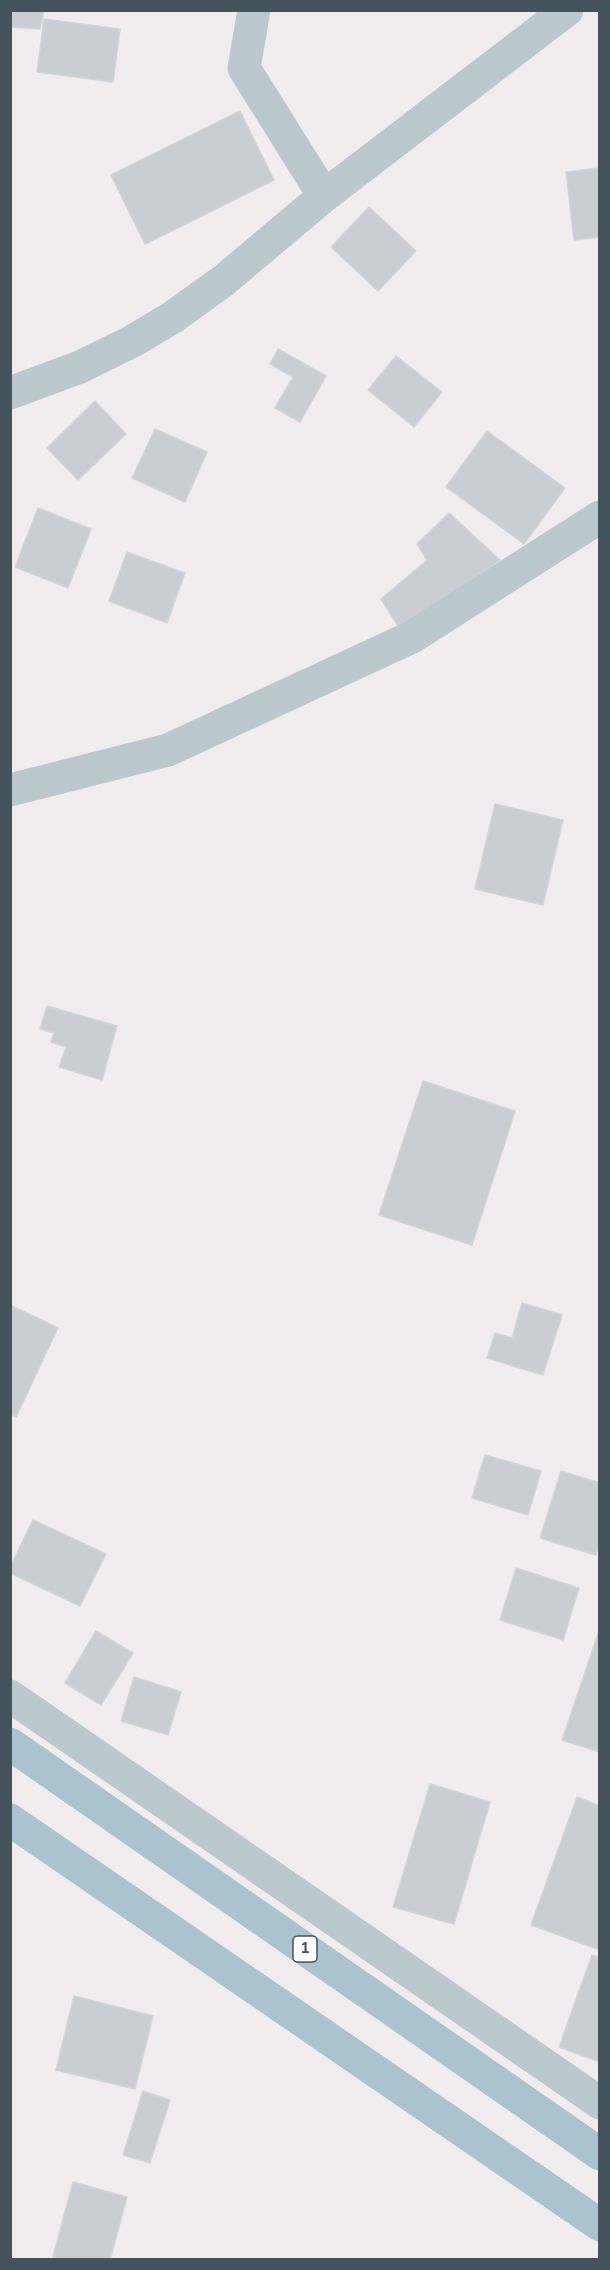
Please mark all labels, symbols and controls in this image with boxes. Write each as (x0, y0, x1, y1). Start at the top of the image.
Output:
road number: 1 (293, 1936, 317, 1962)

